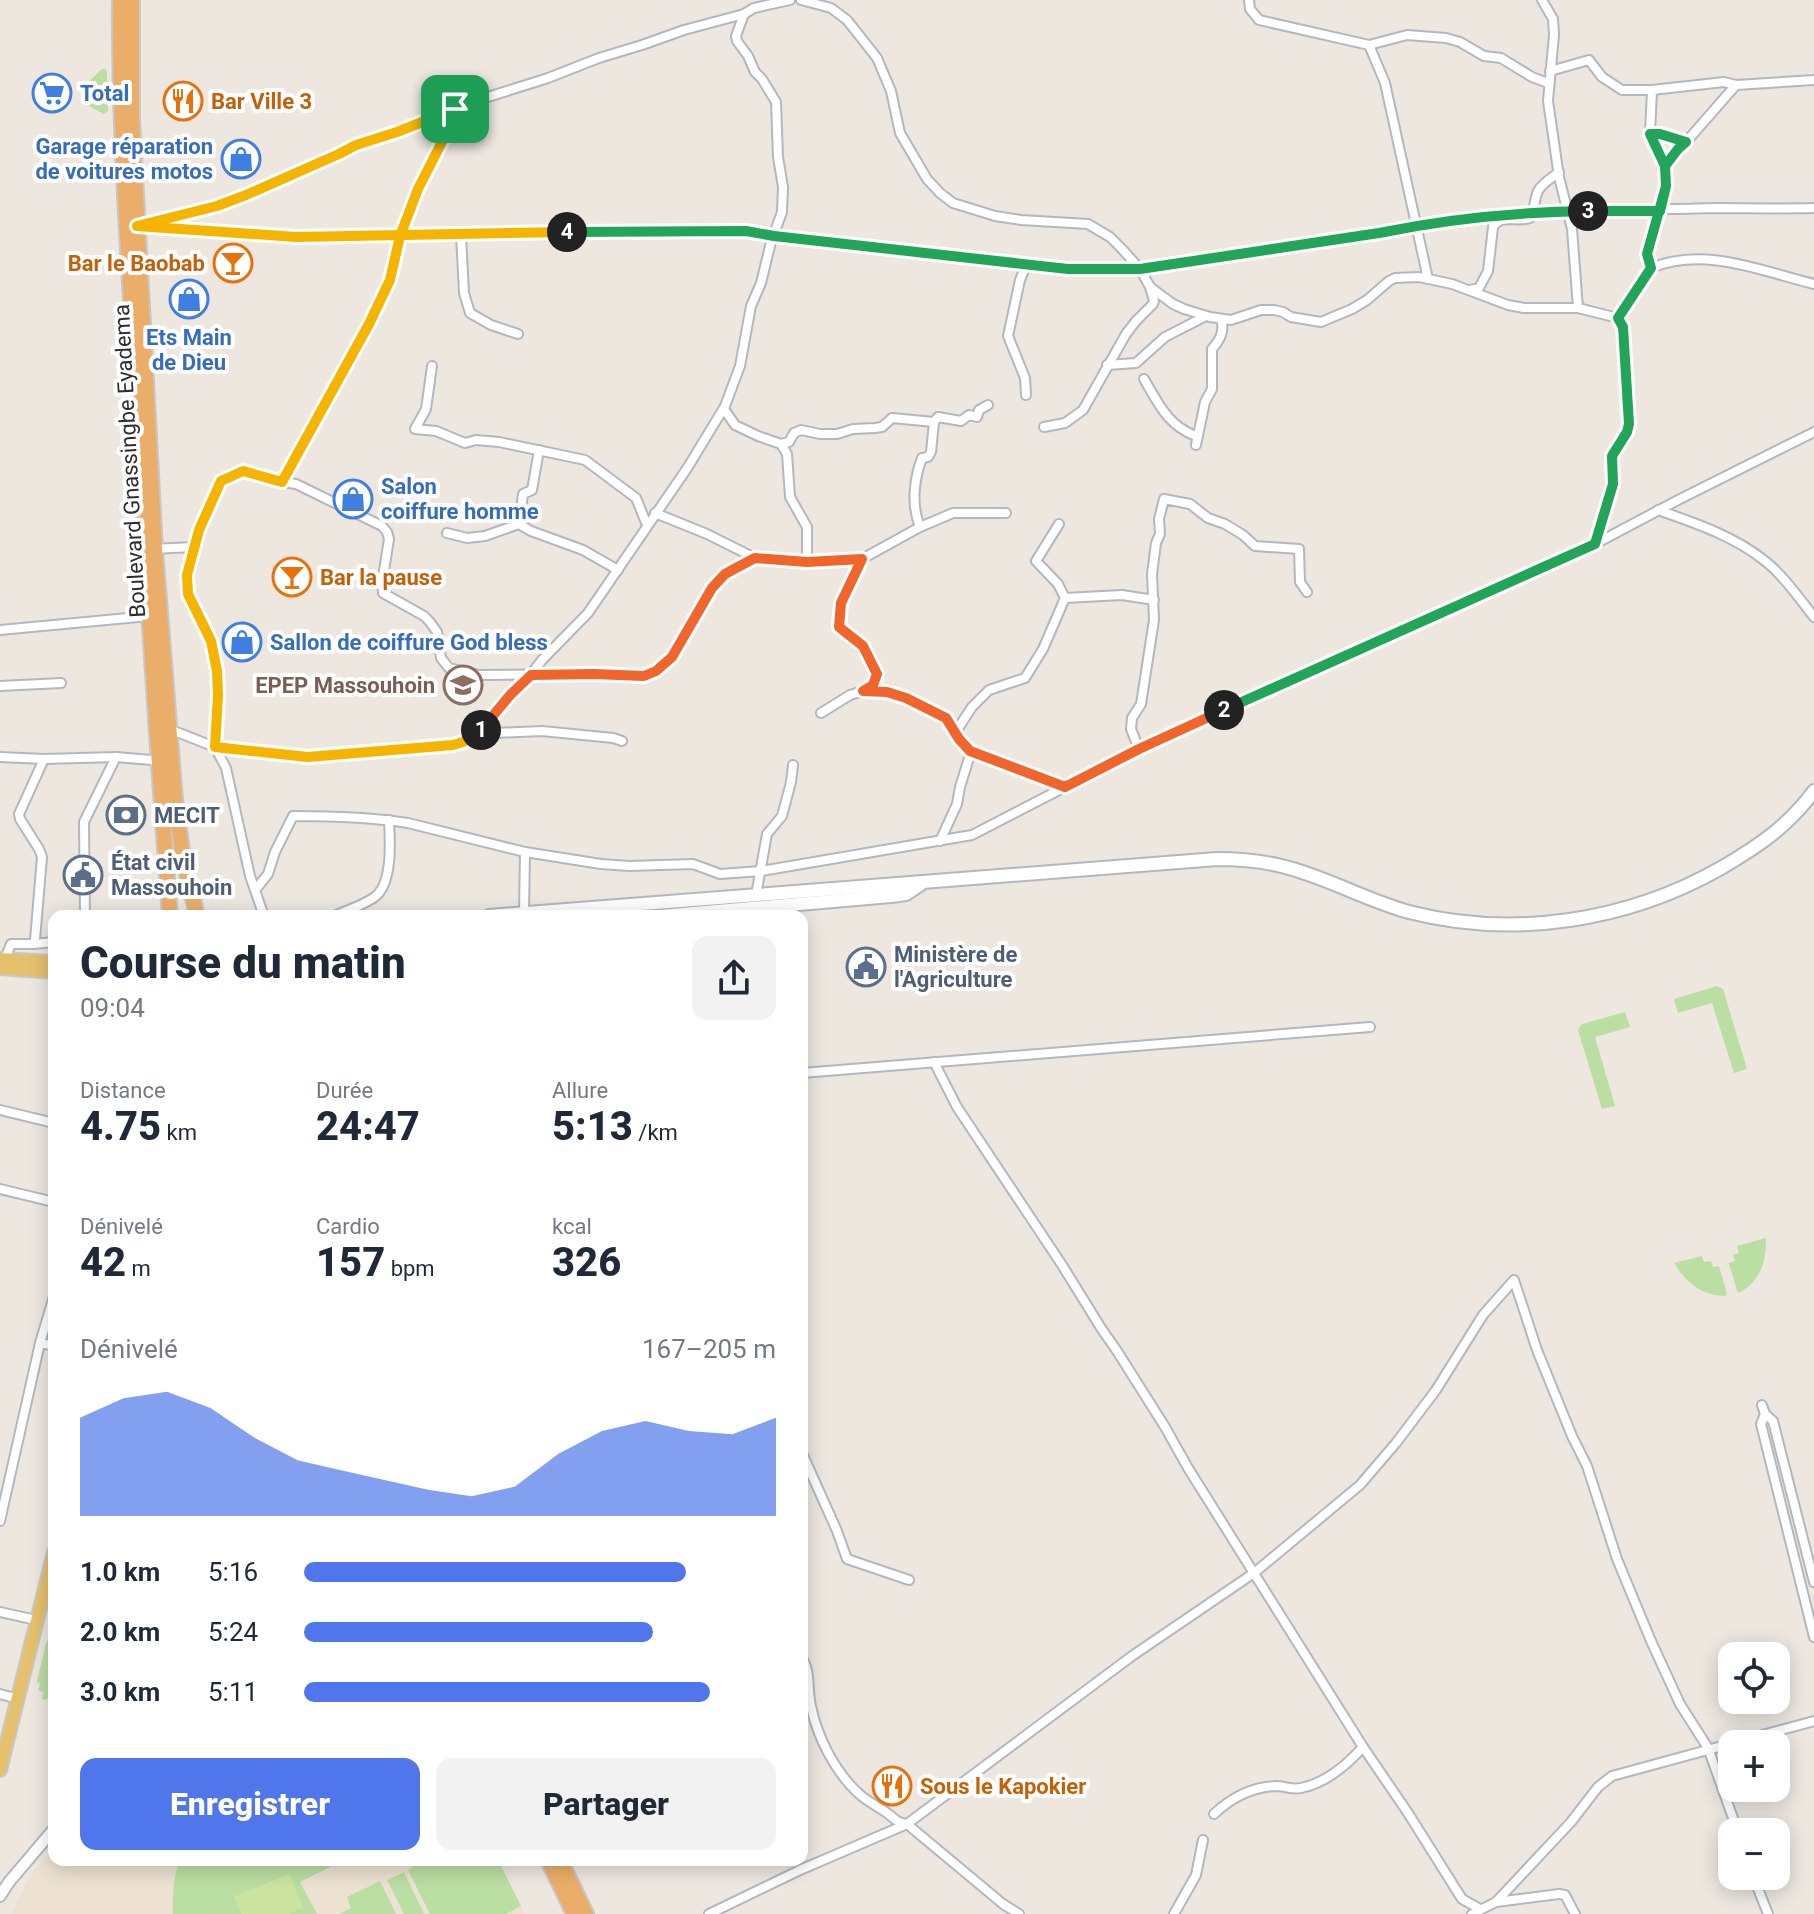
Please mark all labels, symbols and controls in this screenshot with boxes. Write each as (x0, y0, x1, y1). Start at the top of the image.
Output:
supermarket icon: Total (31, 72, 73, 114)
pin (421, 75, 489, 143)
restaurant icon: Bar Ville 3 (162, 80, 204, 122)
place label: Total (80, 81, 129, 106)
icon: arrive (433, 87, 477, 131)
place label: Bar Ville 3 (211, 89, 312, 114)
place label: Garage réparation de voitures motos (35, 134, 213, 184)
shop icon: Garage réparation de voitures motos (220, 138, 262, 180)
pin: 3 (1568, 191, 1608, 231)
text: 3 (1582, 198, 1594, 223)
pin: 4 (547, 212, 587, 252)
text: 4 (561, 219, 573, 244)
bar icon: Bar le Baobab (212, 242, 254, 284)
place label: Bar le Baobab (68, 251, 205, 276)
shop icon: Ets Main de Dieu (168, 278, 210, 320)
street label: Boulevard Gnassingbe Eyadema (109, 304, 150, 618)
place label: Ets Main de Dieu (146, 325, 232, 375)
place label: Salon coiffure homme (381, 474, 539, 524)
shop icon: Salon coiffure homme (332, 478, 374, 520)
bar icon: Bar la pause (271, 556, 313, 598)
place label: Bar la pause (320, 565, 442, 590)
shop icon: Sallon de coiffure God bless (221, 621, 263, 663)
place label: Sallon de coiffure God bless (270, 630, 548, 655)
school or university icon: EPEP Massouhoin (442, 664, 484, 706)
place label: EPEP Massouhoin (255, 673, 435, 698)
pin: 2 (1204, 690, 1244, 730)
text: 2 (1218, 697, 1230, 722)
pin: 1 (461, 710, 501, 750)
text: 1 (475, 717, 487, 742)
bank icon: MECIT (105, 794, 147, 836)
place label: MECIT (154, 803, 220, 828)
place label: État civil Massouhoin (111, 850, 232, 900)
public building icon: État civil Massouhoin (62, 854, 104, 896)
button: share (692, 936, 776, 1020)
text: Course du matin (80, 937, 406, 989)
place label: Ministère de l'Agriculture (894, 942, 1017, 992)
public building icon: Ministère de l'Agriculture (845, 946, 887, 988)
text: 09:04 (80, 993, 145, 1023)
text: Distance (80, 1078, 166, 1103)
text: Durée (316, 1078, 373, 1103)
text: Allure (552, 1078, 608, 1103)
text: 4.75 (80, 1103, 161, 1150)
text: 24:47 (316, 1103, 420, 1150)
text: 5:13 (552, 1103, 633, 1150)
text: km (161, 1120, 197, 1145)
text: /km (633, 1120, 678, 1145)
text: Dénivelé (80, 1214, 163, 1239)
text: Cardio (316, 1214, 380, 1239)
text: kcal (552, 1214, 592, 1239)
text: 42 (80, 1239, 126, 1286)
text: 157 (316, 1239, 385, 1286)
text: 326 (552, 1239, 621, 1286)
text: m (126, 1256, 151, 1281)
text: bpm (385, 1256, 435, 1281)
text: Dénivelé (80, 1334, 178, 1364)
text: 167–205 m (642, 1334, 776, 1364)
text: 1.0 km (80, 1557, 160, 1587)
text: 5:16 (208, 1557, 258, 1587)
text: 2.0 km (80, 1617, 160, 1647)
text: 5:24 (208, 1617, 258, 1647)
map controls (1718, 1642, 1790, 1890)
button: locate (1718, 1642, 1790, 1714)
text: 3.0 km (80, 1677, 160, 1707)
text: 5:11 (208, 1677, 258, 1707)
button: + (1718, 1730, 1790, 1802)
button: Enregistrer (80, 1758, 420, 1850)
button: Partager (436, 1758, 776, 1850)
restaurant icon: Sous le Kapokier (871, 1765, 913, 1807)
place label: Sous le Kapokier (920, 1774, 1086, 1799)
button: − (1718, 1818, 1790, 1890)

